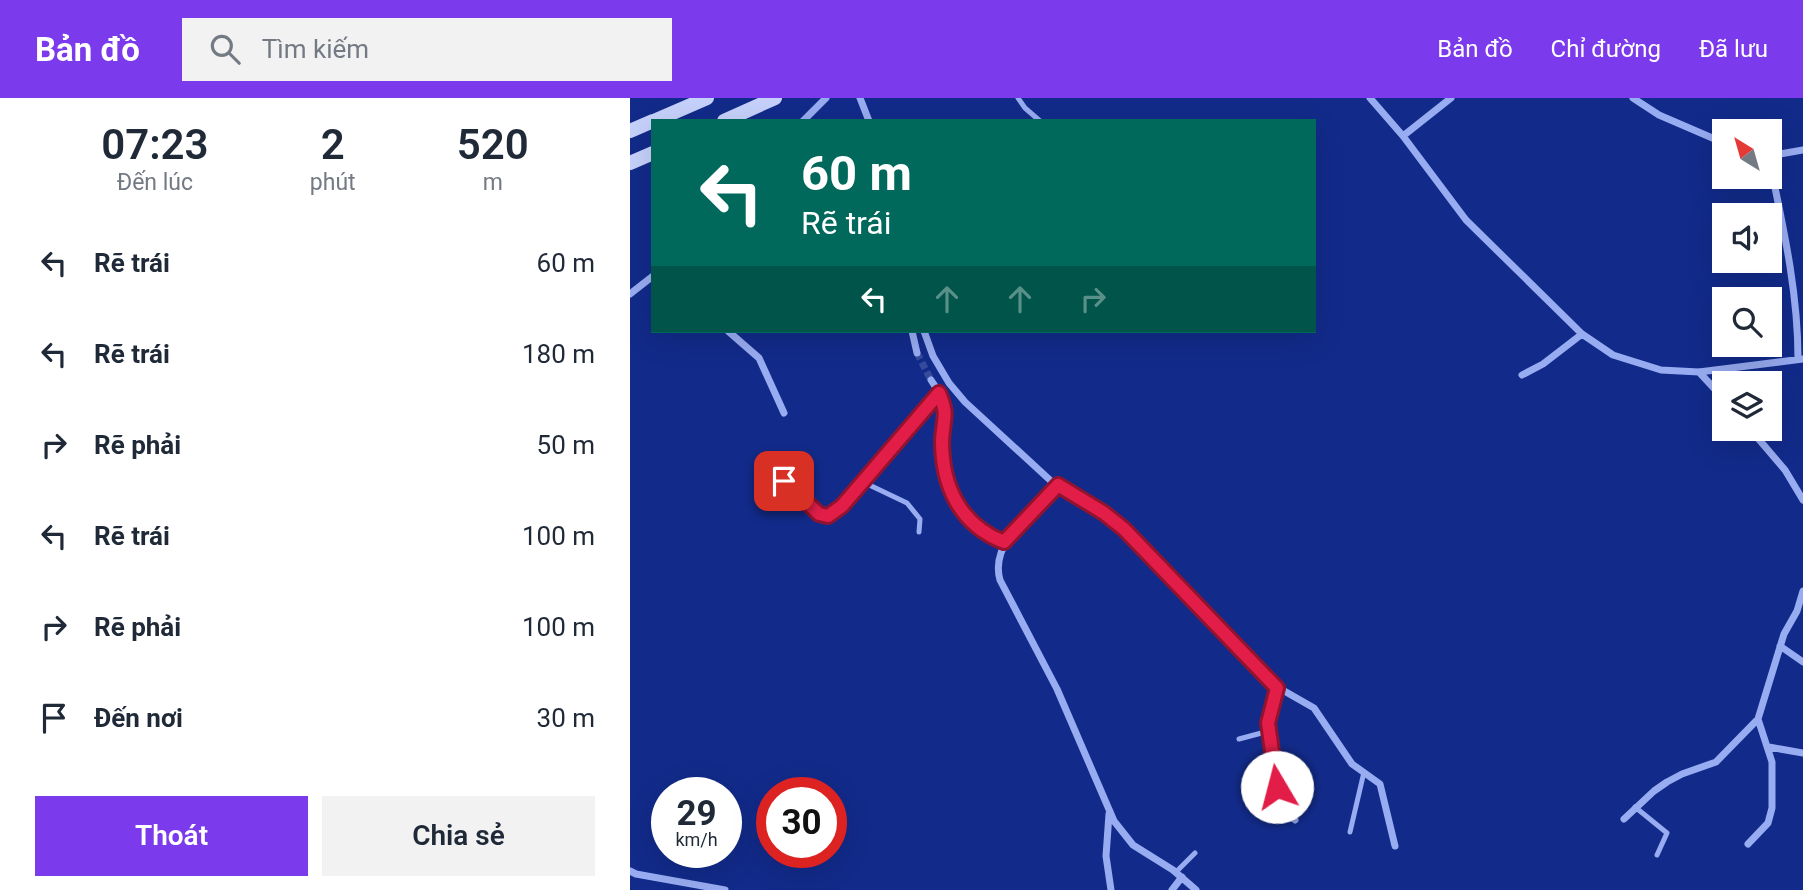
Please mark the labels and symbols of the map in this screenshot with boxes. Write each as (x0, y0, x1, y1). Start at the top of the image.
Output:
north arrow (1712, 119, 1782, 189)
pin (754, 451, 814, 511)
position arrow (1240, 750, 1314, 824)
speed limit sign: 30 (756, 777, 847, 868)

